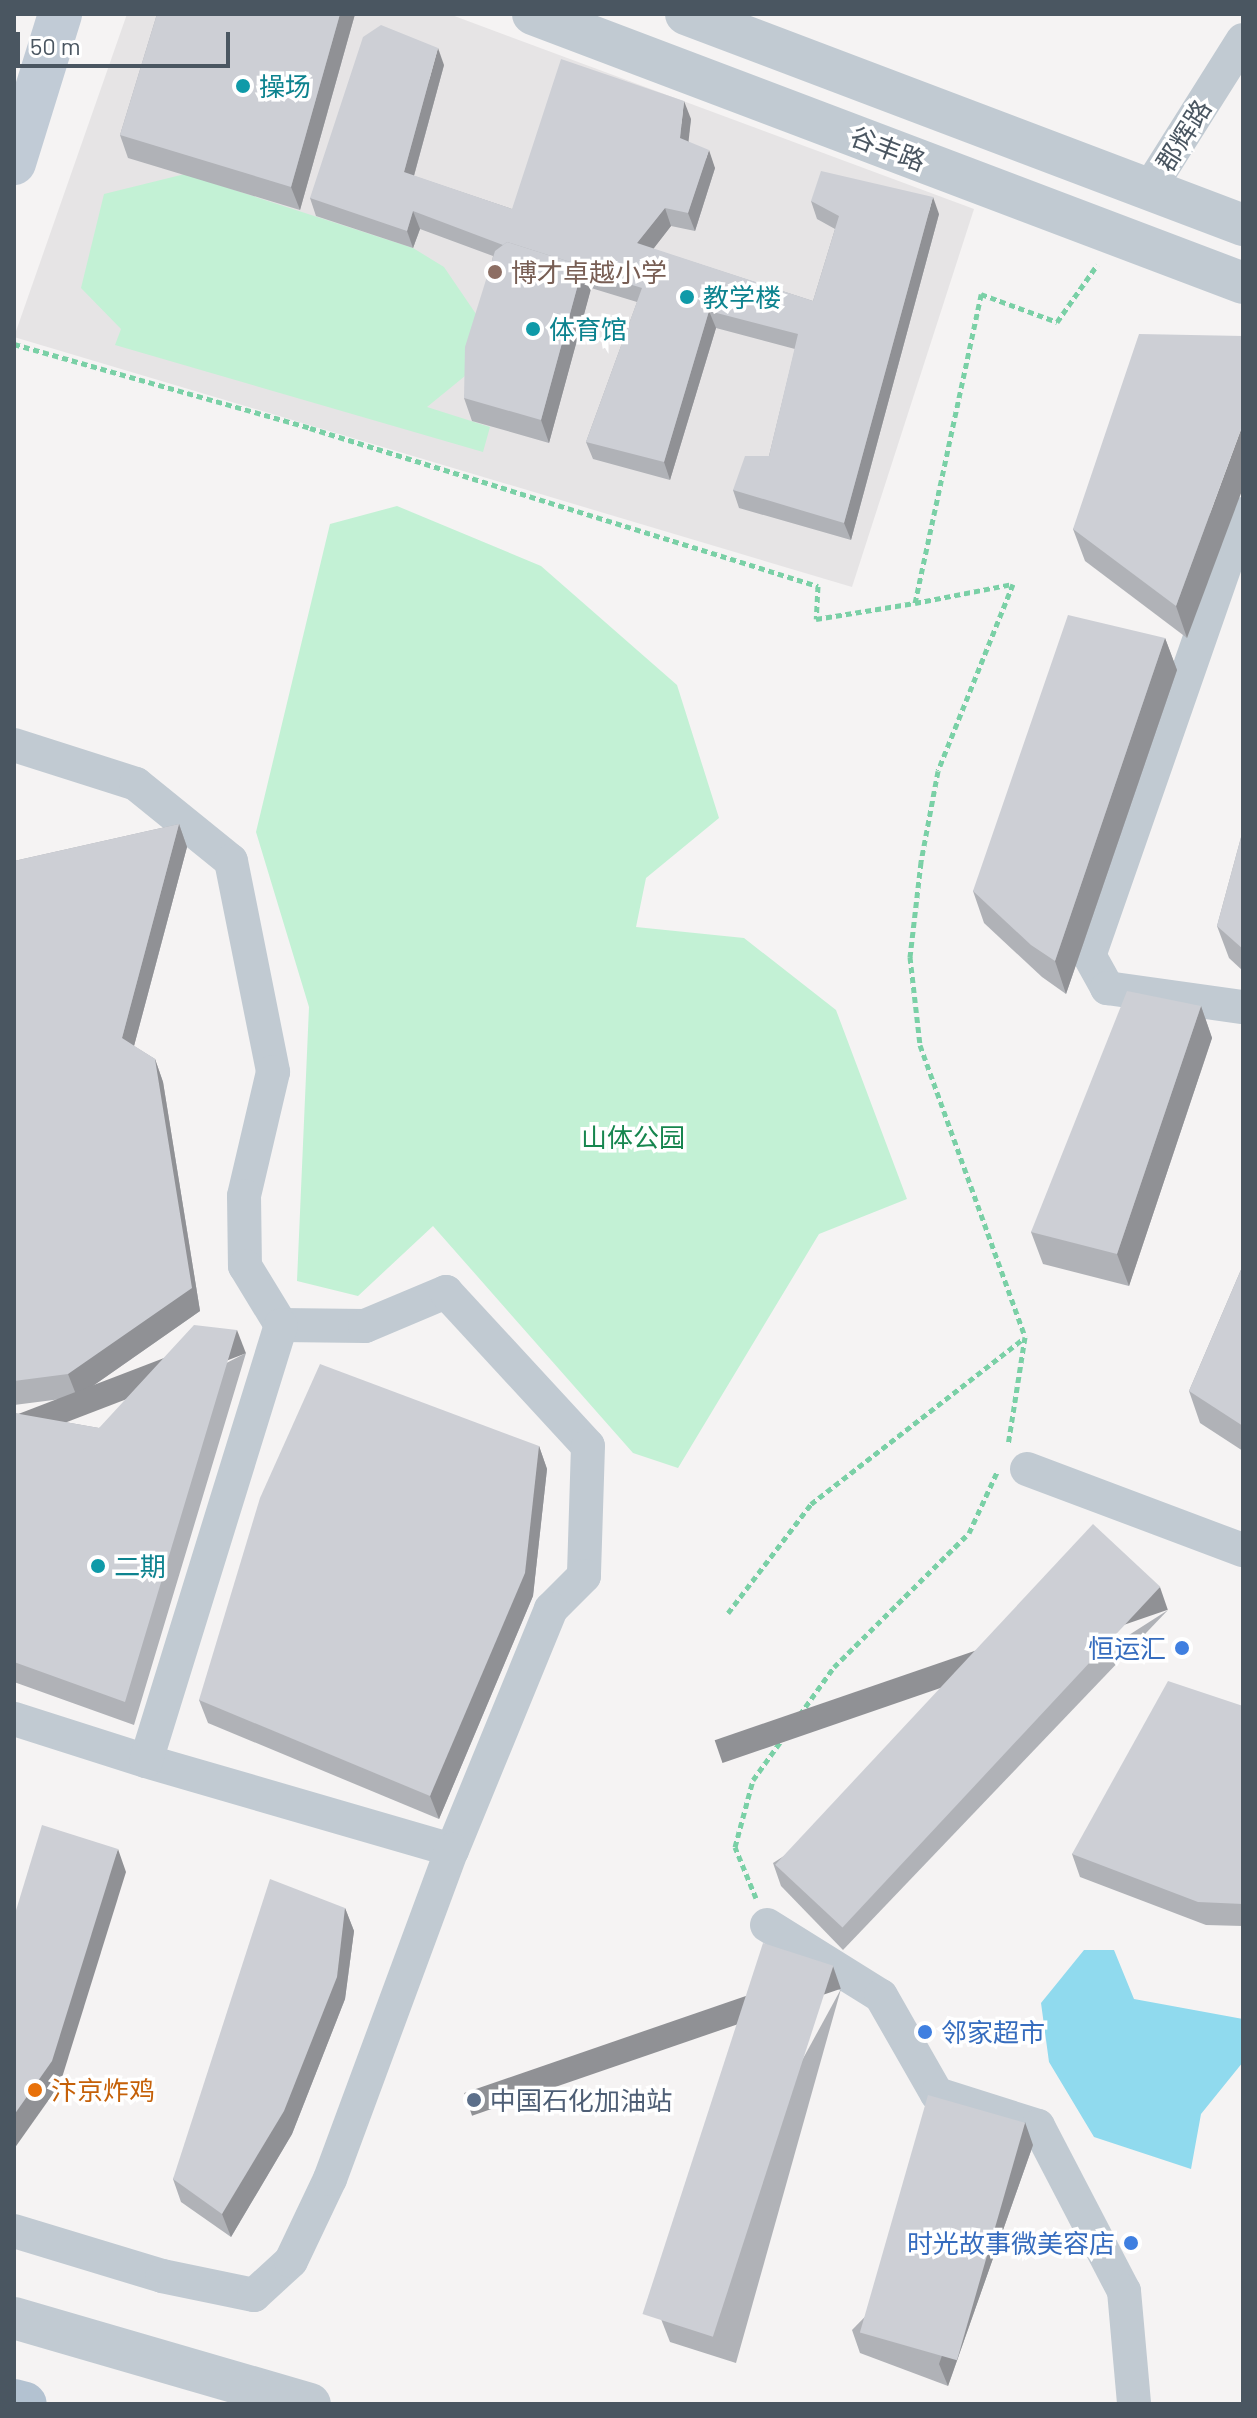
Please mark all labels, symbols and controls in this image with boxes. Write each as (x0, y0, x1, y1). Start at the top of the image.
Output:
scale bar (20, 16, 234, 66)
text: 50 m (30, 31, 81, 60)
place label: 操场 (259, 70, 311, 102)
marker: 操场 (234, 77, 252, 95)
street label: 郡辉路 (1149, 94, 1217, 176)
street label: 谷丰路 (846, 119, 930, 177)
place label: 博才卓越小学 (511, 256, 667, 288)
marker: 博才卓越小学 (486, 263, 504, 281)
place label: 教学楼 (703, 281, 781, 313)
marker: 教学楼 (678, 288, 696, 306)
place label: 体育馆 (549, 313, 627, 345)
marker: 体育馆 (524, 320, 542, 338)
park label: 山体公园 (581, 1121, 685, 1153)
place label: 二期 (114, 1550, 166, 1582)
marker: 二期 (89, 1557, 107, 1575)
place label: 恒运汇 (1088, 1632, 1166, 1664)
marker: 恒运汇 (1173, 1639, 1191, 1657)
place label: 邻家超市 (941, 2016, 1045, 2048)
marker: 邻家超市 (916, 2023, 934, 2041)
place label: 汴京炸鸡 (51, 2074, 155, 2106)
marker: 汴京炸鸡 (26, 2081, 44, 2099)
place label: 中国石化加油站 (490, 2084, 672, 2116)
marker: 中国石化加油站 (465, 2091, 483, 2109)
place label: 时光故事微美容店 (907, 2227, 1115, 2259)
marker: 时光故事微美容店 (1122, 2234, 1140, 2252)

